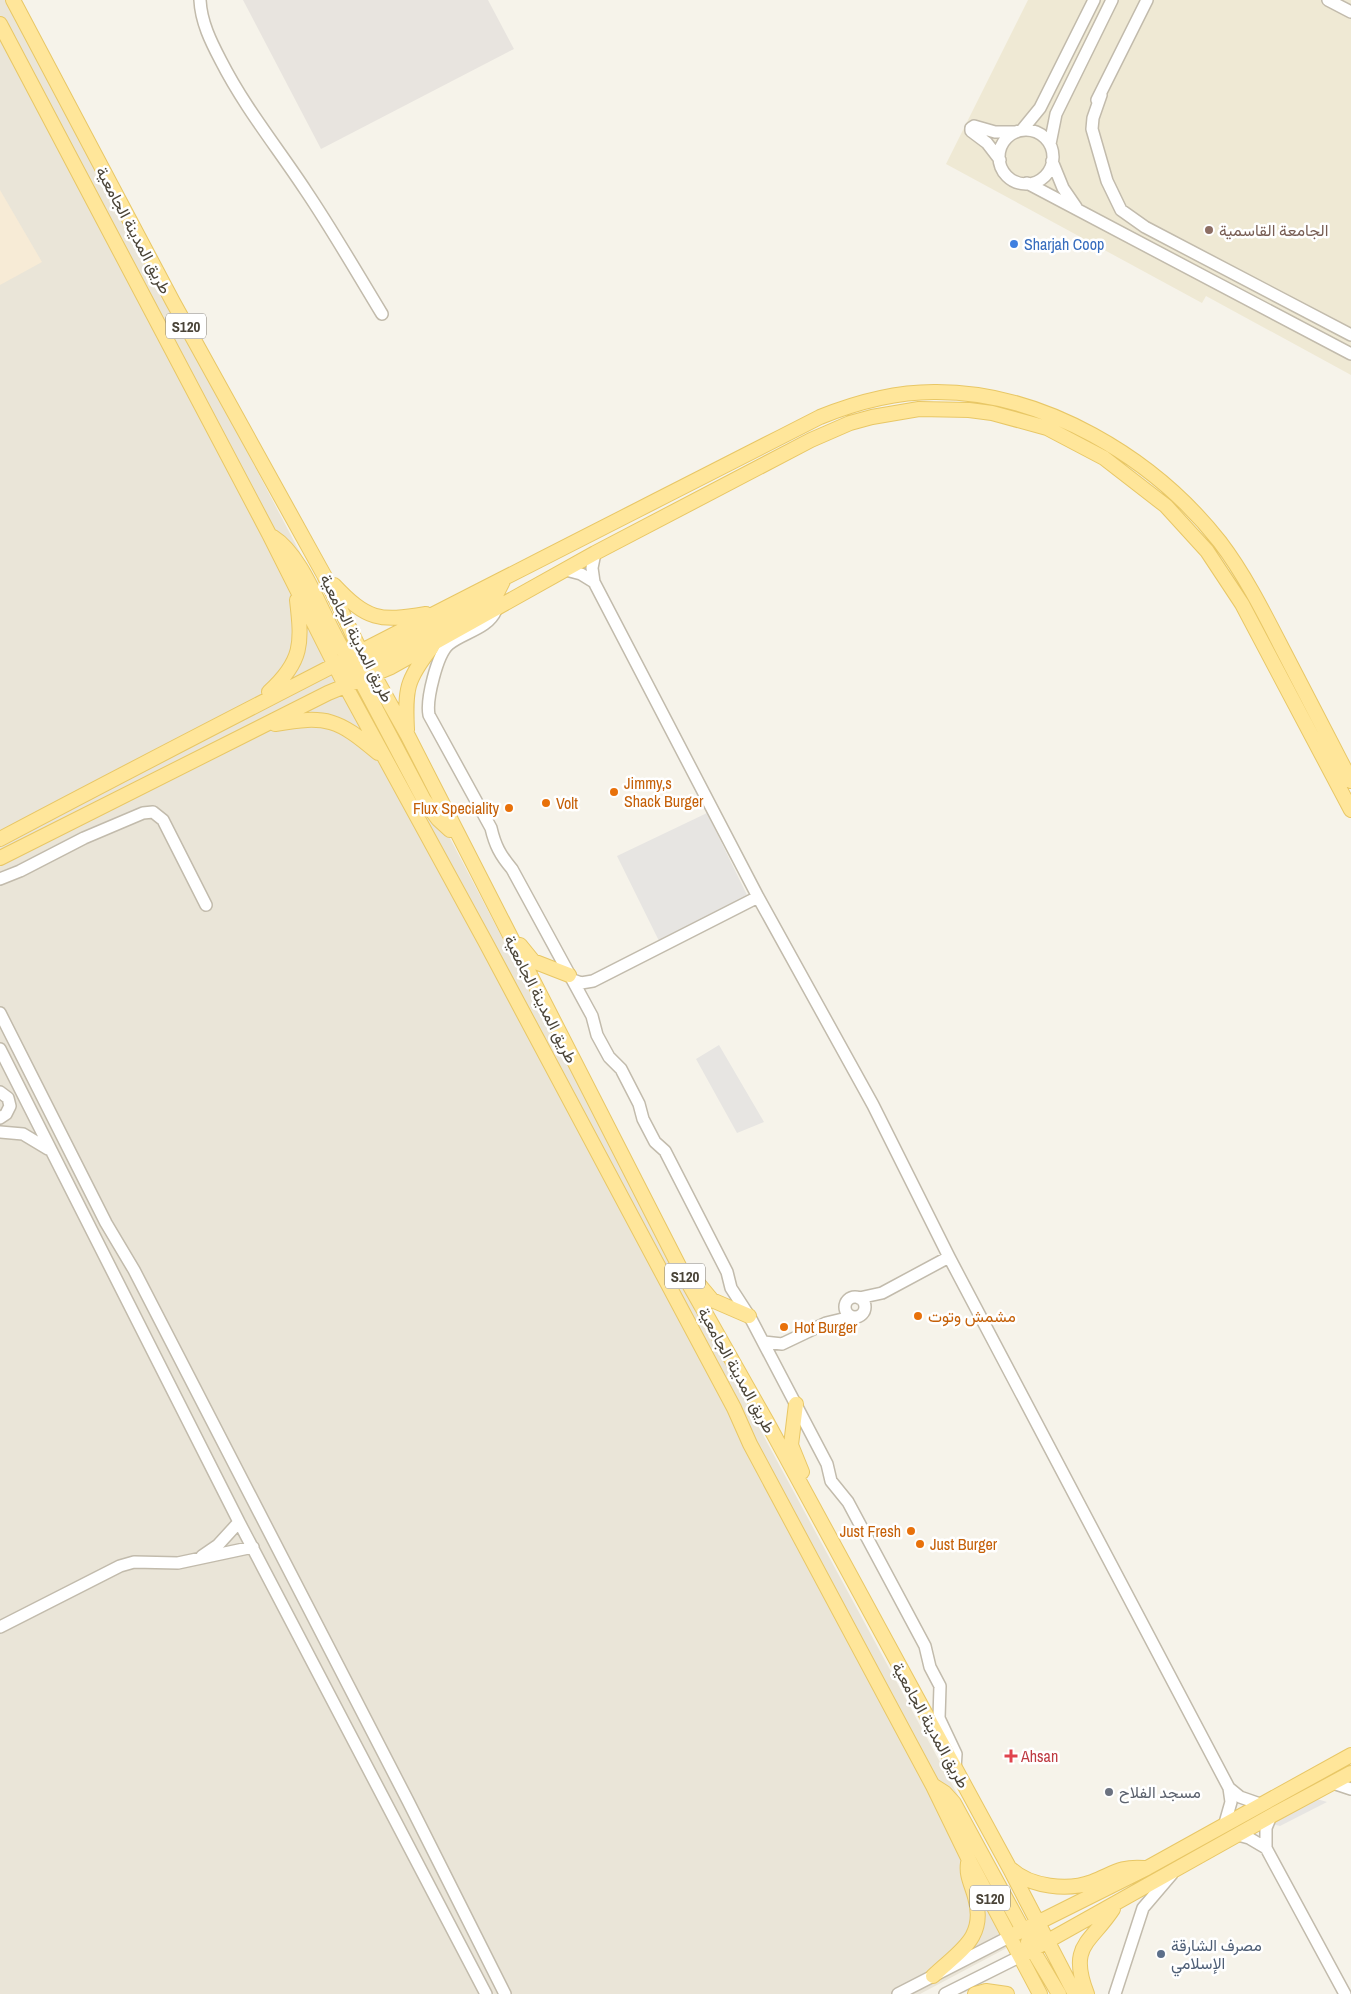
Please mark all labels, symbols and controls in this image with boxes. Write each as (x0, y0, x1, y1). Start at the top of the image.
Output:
street label: طريق المدينة الجامعية (91, 163, 177, 297)
place label: الجامعة القاسمية (1219, 219, 1328, 241)
marker: الجامعة القاسمية (1203, 224, 1215, 236)
place label: Sharjah Coop (1024, 233, 1104, 255)
marker: Sharjah Coop (1008, 238, 1020, 250)
road number: S120 (166, 314, 206, 338)
street label: طريق المدينة الجامعية (315, 570, 399, 706)
place label: Jimmy,s Shack Burger (624, 772, 704, 812)
marker: Jimmy,s Shack Burger (608, 786, 620, 798)
place label: Volt (556, 792, 578, 814)
place label: Flux Speciality (413, 797, 499, 819)
marker: Volt (540, 797, 552, 809)
marker: Flux Speciality (503, 802, 515, 814)
street label: طريق المدينة الجامعية (499, 931, 583, 1067)
road number: S120 (665, 1264, 705, 1288)
street label: طريق المدينة الجامعية (693, 1303, 781, 1437)
place label: مشمش وتوت (928, 1305, 1016, 1327)
marker: مشمش وتوت (912, 1310, 924, 1322)
place label: Hot Burger (794, 1316, 858, 1338)
marker: Hot Burger (778, 1321, 790, 1333)
place label: Just Fresh (840, 1520, 901, 1542)
marker: Just Fresh (905, 1525, 917, 1537)
place label: Just Burger (930, 1533, 998, 1555)
marker: Just Burger (914, 1538, 926, 1550)
street label: طريق المدينة الجامعية (887, 1658, 975, 1792)
place label: Ahsan (1020, 1745, 1058, 1767)
marker: Ahsan (1005, 1750, 1017, 1762)
place label: مسجد الفلاح (1119, 1781, 1201, 1804)
marker: مسجد الفلاح (1103, 1786, 1115, 1798)
road number: S120 (970, 1886, 1010, 1910)
place label: مصرف الشارقة الإسلامي (1171, 1934, 1262, 1977)
marker: مصرف الشارقة الإسلامي (1155, 1948, 1167, 1960)

